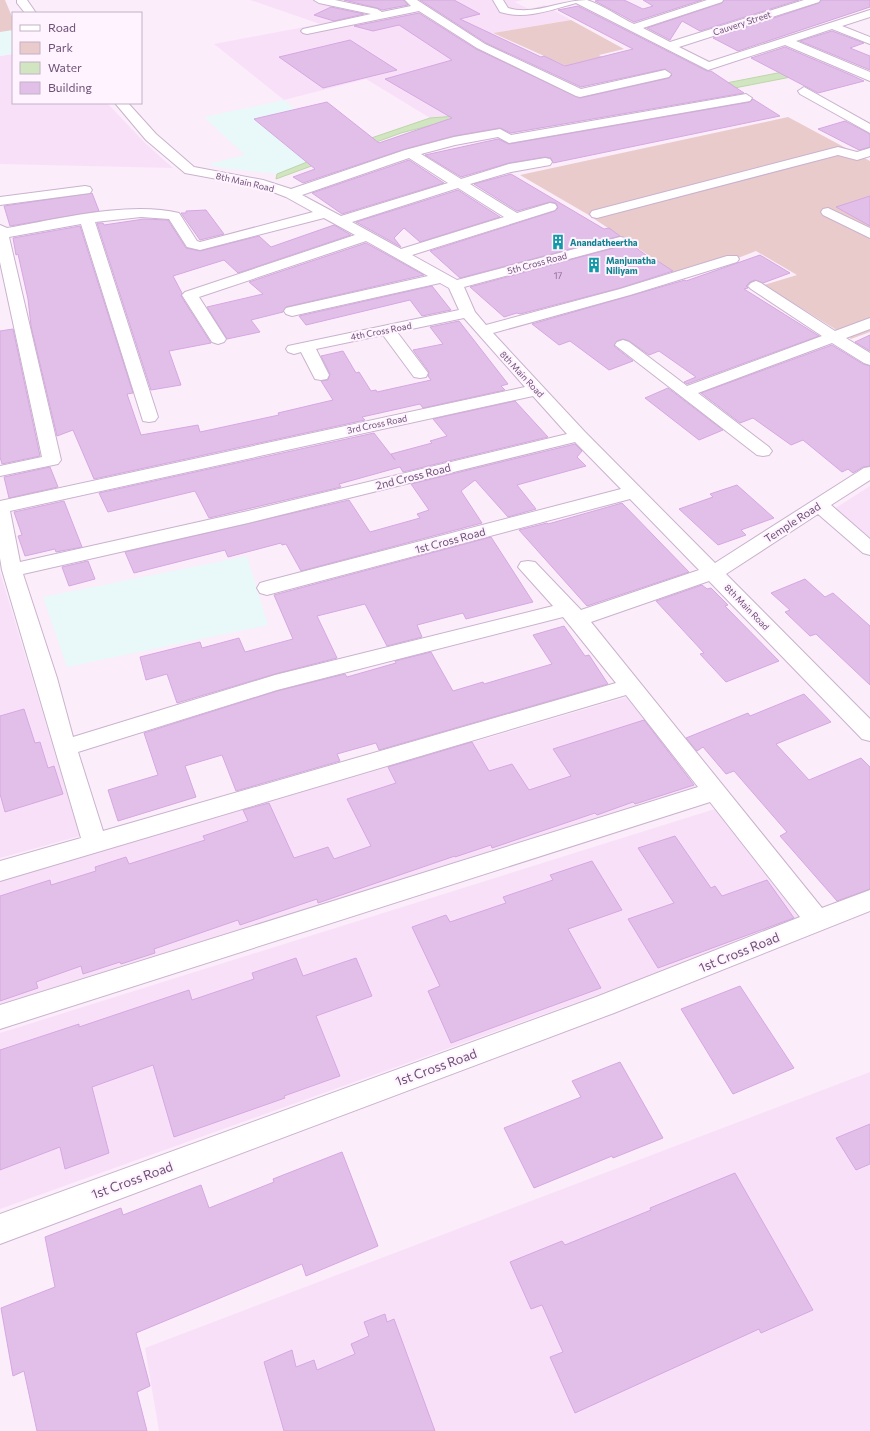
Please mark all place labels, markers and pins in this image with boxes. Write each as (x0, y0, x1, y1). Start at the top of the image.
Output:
building icon: Anandatheertha (549, 233, 567, 251)
place label: Anandatheertha (570, 237, 638, 248)
place label: Manjunatha Niliyam (606, 255, 656, 276)
building icon: Manjunatha Niliyam (585, 256, 603, 274)

